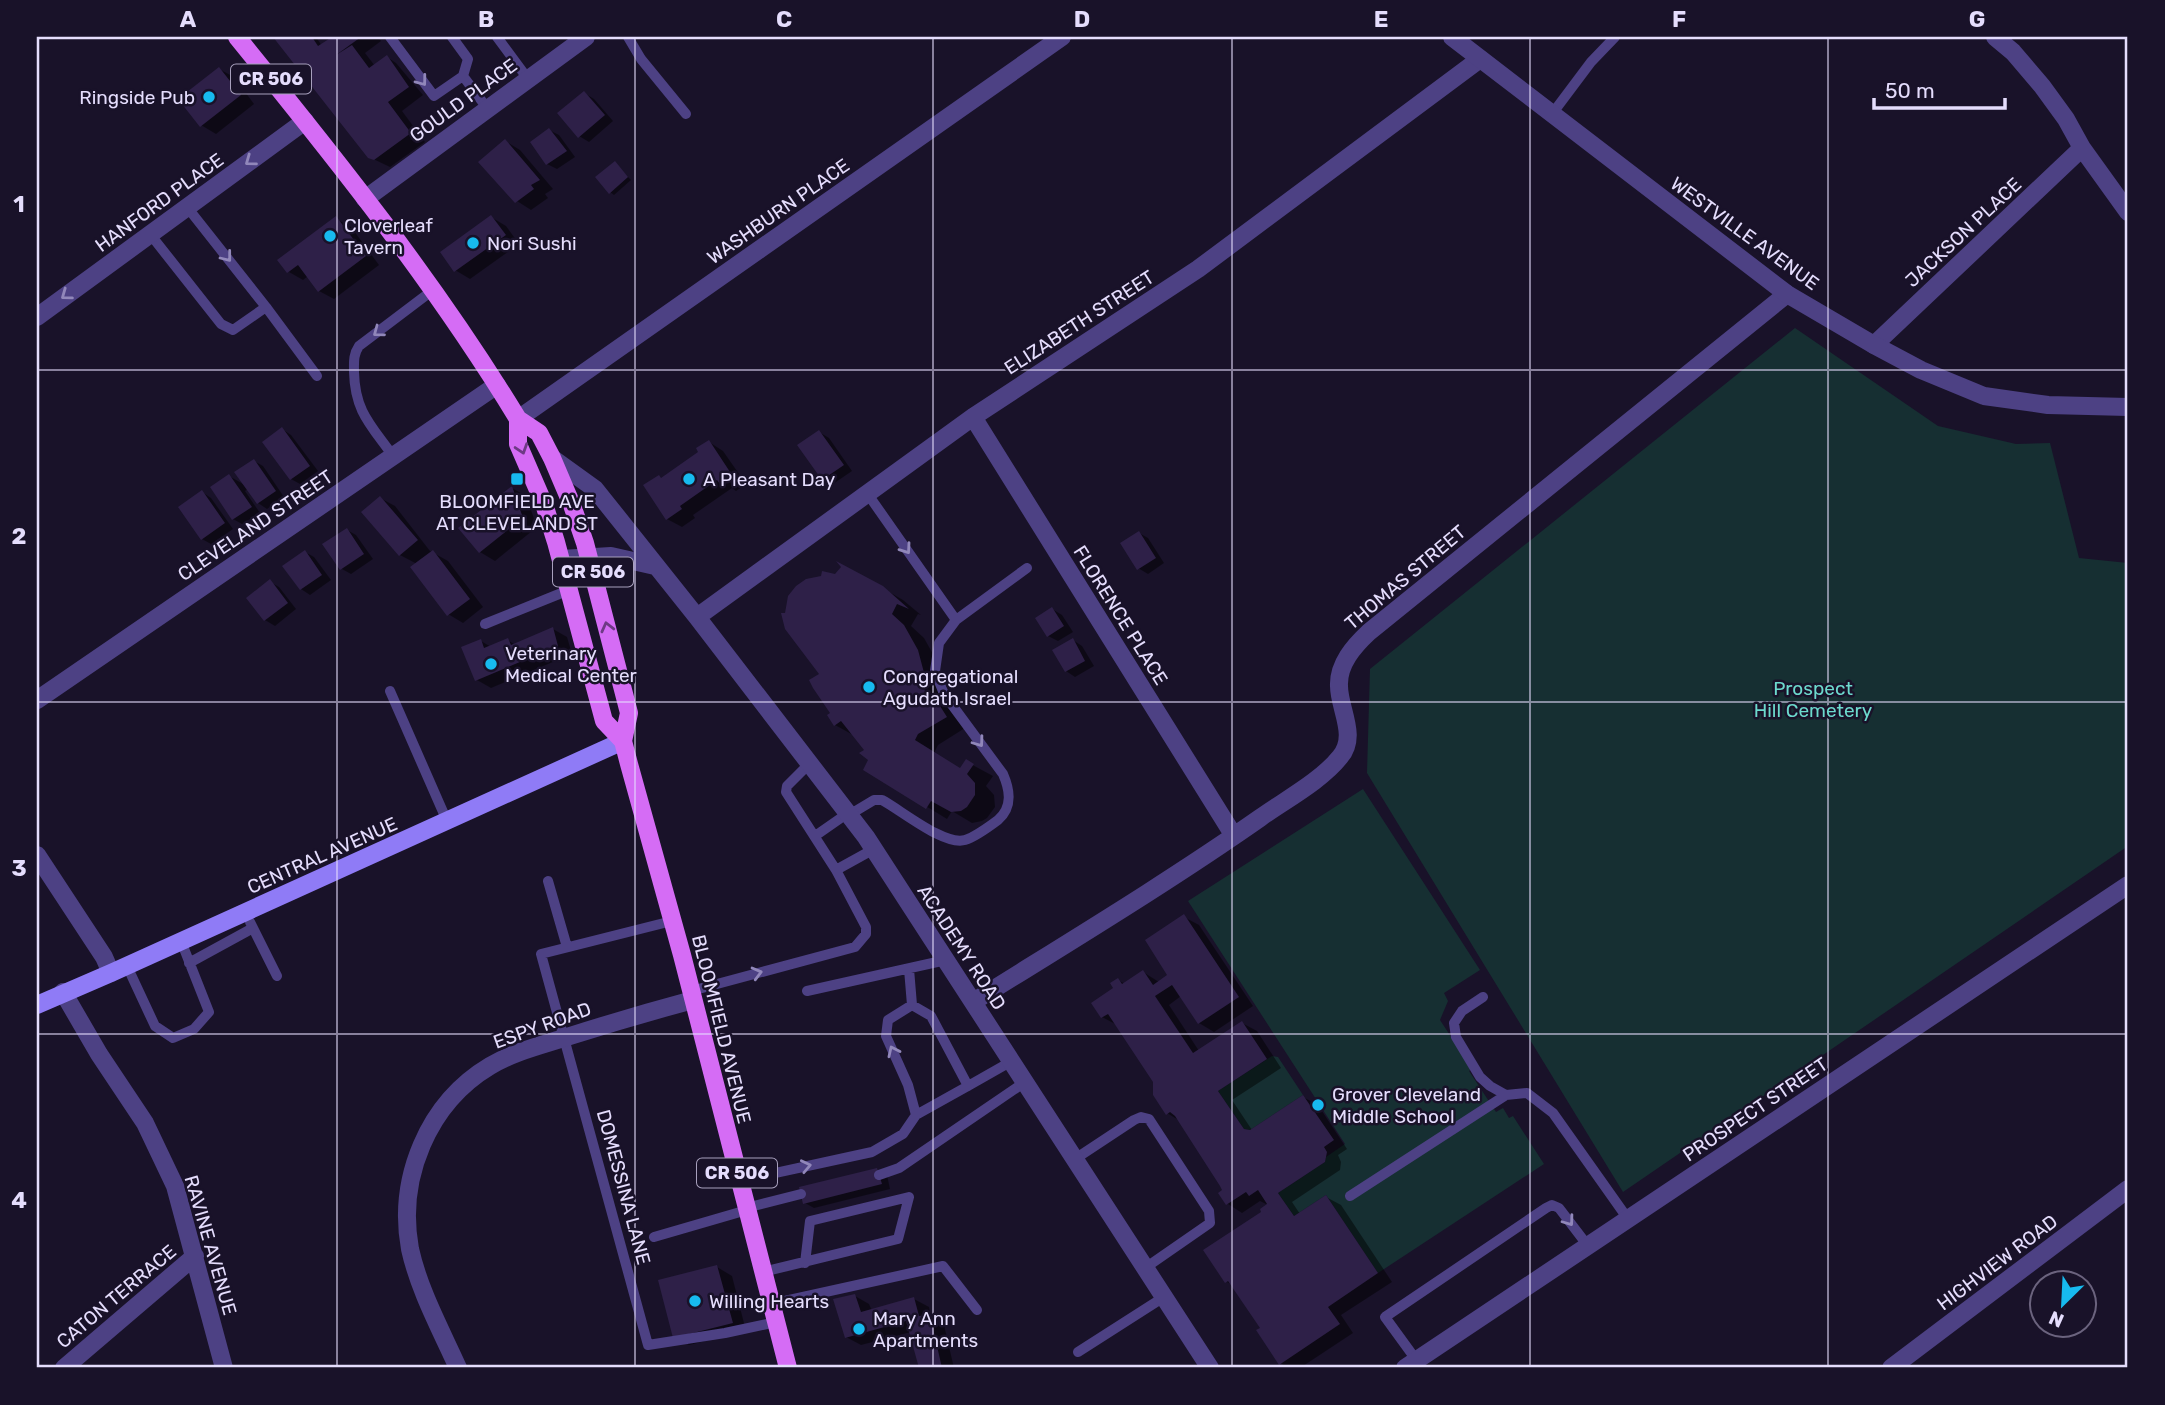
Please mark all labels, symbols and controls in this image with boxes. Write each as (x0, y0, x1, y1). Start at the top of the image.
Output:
text: A (180, 5, 197, 33)
text: B (478, 5, 494, 33)
text: C (776, 5, 792, 33)
text: D (1074, 5, 1090, 33)
text: E (1374, 5, 1388, 33)
text: F (1672, 5, 1686, 33)
text: G (1969, 5, 1985, 33)
street label: GOULD PLACE (405, 54, 521, 147)
road number: CR 506 (231, 64, 311, 94)
scale bar (1874, 66, 2006, 110)
one-way arrow (414, 73, 426, 86)
text: 50 m (1885, 78, 1935, 103)
place label: Ringside Pub (79, 86, 195, 109)
marker: Ringside Pub (201, 89, 217, 105)
street label: HANFORD PLACE (91, 148, 228, 257)
one-way arrow (245, 153, 258, 165)
street label: WASHBURN PLACE (703, 154, 854, 269)
street label: WESTVILLE AVENUE (1666, 172, 1823, 295)
street label: JACKSON PLACE (1901, 173, 2026, 292)
text: 1 (13, 190, 25, 218)
place label: Cloverleaf Tavern (344, 214, 434, 259)
marker: Cloverleaf Tavern (322, 228, 338, 244)
place label: Nori Sushi (487, 232, 577, 255)
marker: Nori Sushi (465, 235, 481, 251)
one-way arrow (218, 249, 231, 261)
street label: ELIZABETH STREET (1000, 265, 1159, 379)
one-way arrow (62, 287, 74, 299)
one-way arrow (374, 323, 386, 336)
one-way arrow (514, 442, 528, 455)
street label: CLEVELAND STREET (173, 465, 337, 586)
place label: A Pleasant Day (703, 468, 835, 491)
marker: BLOOMFIELD AVE AT CLEVELAND ST (509, 471, 525, 487)
marker: A Pleasant Day (681, 471, 697, 487)
place label: BLOOMFIELD AVE AT CLEVELAND ST (436, 490, 598, 535)
street label: THOMAS STREET (1340, 520, 1470, 635)
text: 2 (12, 522, 26, 550)
one-way arrow (898, 541, 911, 554)
street label: FLORENCE PLACE (1068, 541, 1173, 689)
road number: CR 506 (553, 558, 633, 586)
one-way arrow (601, 622, 615, 634)
place label: Veterinary Medical Center (505, 642, 638, 687)
marker: Veterinary Medical Center (483, 656, 499, 672)
place label: Congregational Agudath Israel (883, 665, 1018, 710)
park label: Prospect Hill Cemetery (1754, 677, 1872, 722)
marker: Congregational Agudath Israel (861, 679, 877, 695)
one-way arrow (971, 734, 984, 747)
street label: CENTRAL AVENUE (244, 812, 401, 899)
text: 3 (11, 854, 27, 882)
street label: ACADEMY ROAD (913, 880, 1011, 1014)
street label: BLOOMFIELD AVENUE (687, 932, 756, 1126)
one-way arrow (750, 967, 762, 981)
street label: ESPY ROAD (490, 997, 594, 1054)
one-way arrow (887, 1046, 901, 1058)
street label: PROSPECT STREET (1678, 1052, 1832, 1166)
place label: Grover Cleveland Middle School (1332, 1083, 1481, 1128)
marker: Grover Cleveland Middle School (1310, 1097, 1326, 1113)
street label: DOMESSINA LANE (592, 1107, 655, 1267)
road number: CR 506 (697, 1158, 777, 1188)
one-way arrow (800, 1160, 812, 1175)
street label: RAVINE AVENUE (180, 1172, 241, 1318)
text: 4 (11, 1186, 27, 1214)
street label: HIGHVIEW ROAD (1933, 1210, 2062, 1315)
one-way arrow (1561, 1213, 1574, 1226)
street label: CATON TERRACE (52, 1240, 181, 1353)
north arrow (2028, 1268, 2098, 1338)
place label: Willing Hearts (709, 1290, 829, 1313)
marker: Willing Hearts (687, 1293, 703, 1309)
text: N (2045, 1306, 2067, 1332)
place label: Mary Ann Apartments (873, 1307, 978, 1352)
marker: Mary Ann Apartments (851, 1321, 867, 1337)

